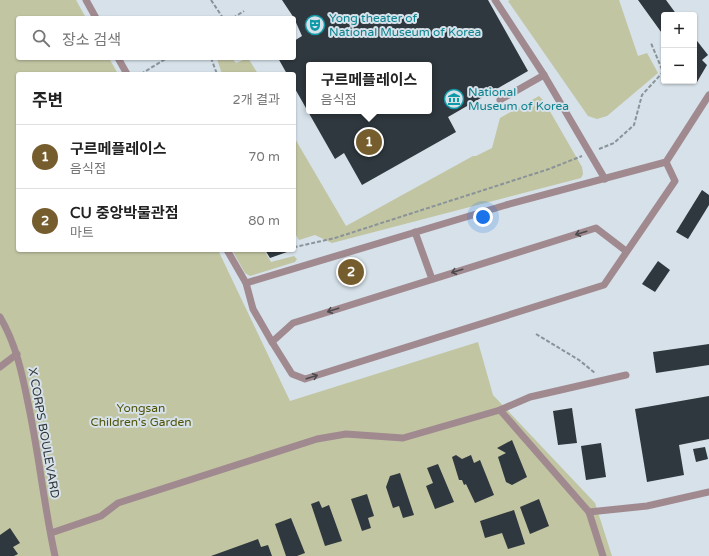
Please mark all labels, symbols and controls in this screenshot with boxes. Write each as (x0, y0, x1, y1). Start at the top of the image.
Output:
place label: Yong theater of National Museum of Korea (329, 11, 481, 39)
map controls (661, 12, 697, 84)
button: + (661, 12, 697, 48)
theatre icon: Yong theater of National Museum of Korea (304, 14, 326, 36)
search box (16, 16, 296, 60)
icon: search (30, 27, 52, 49)
text: 장소 검색 (62, 31, 121, 49)
button: − (661, 48, 697, 84)
popup (306, 62, 432, 114)
text: 구르메플레이스 (321, 71, 417, 89)
place label: National Museum of Korea (468, 85, 569, 113)
museum icon: National Museum of Korea (443, 88, 465, 110)
text: 주변 (32, 90, 63, 111)
text: 2개 결과 (233, 92, 280, 108)
text: 음식점 (321, 92, 357, 108)
pin: 1 (356, 127, 382, 157)
text: 구르메플레이스 (70, 140, 167, 158)
text: 1 (41, 149, 49, 165)
text: 70 m (248, 149, 280, 165)
text: 음식점 (70, 161, 106, 177)
text: CU 중앙박물관점 (70, 204, 179, 222)
your location (473, 207, 493, 227)
text: 2 (41, 213, 49, 229)
text: 80 m (248, 213, 280, 229)
text: 마트 (70, 225, 94, 241)
one-way arrow (575, 230, 588, 237)
pin: 2 (338, 257, 364, 287)
one-way arrow (451, 268, 464, 275)
one-way arrow (327, 307, 340, 314)
street label: X CORPS BOULEVARD (26, 367, 62, 499)
one-way arrow (305, 373, 318, 380)
park label: Yongsan Children's Garden (90, 401, 192, 429)

